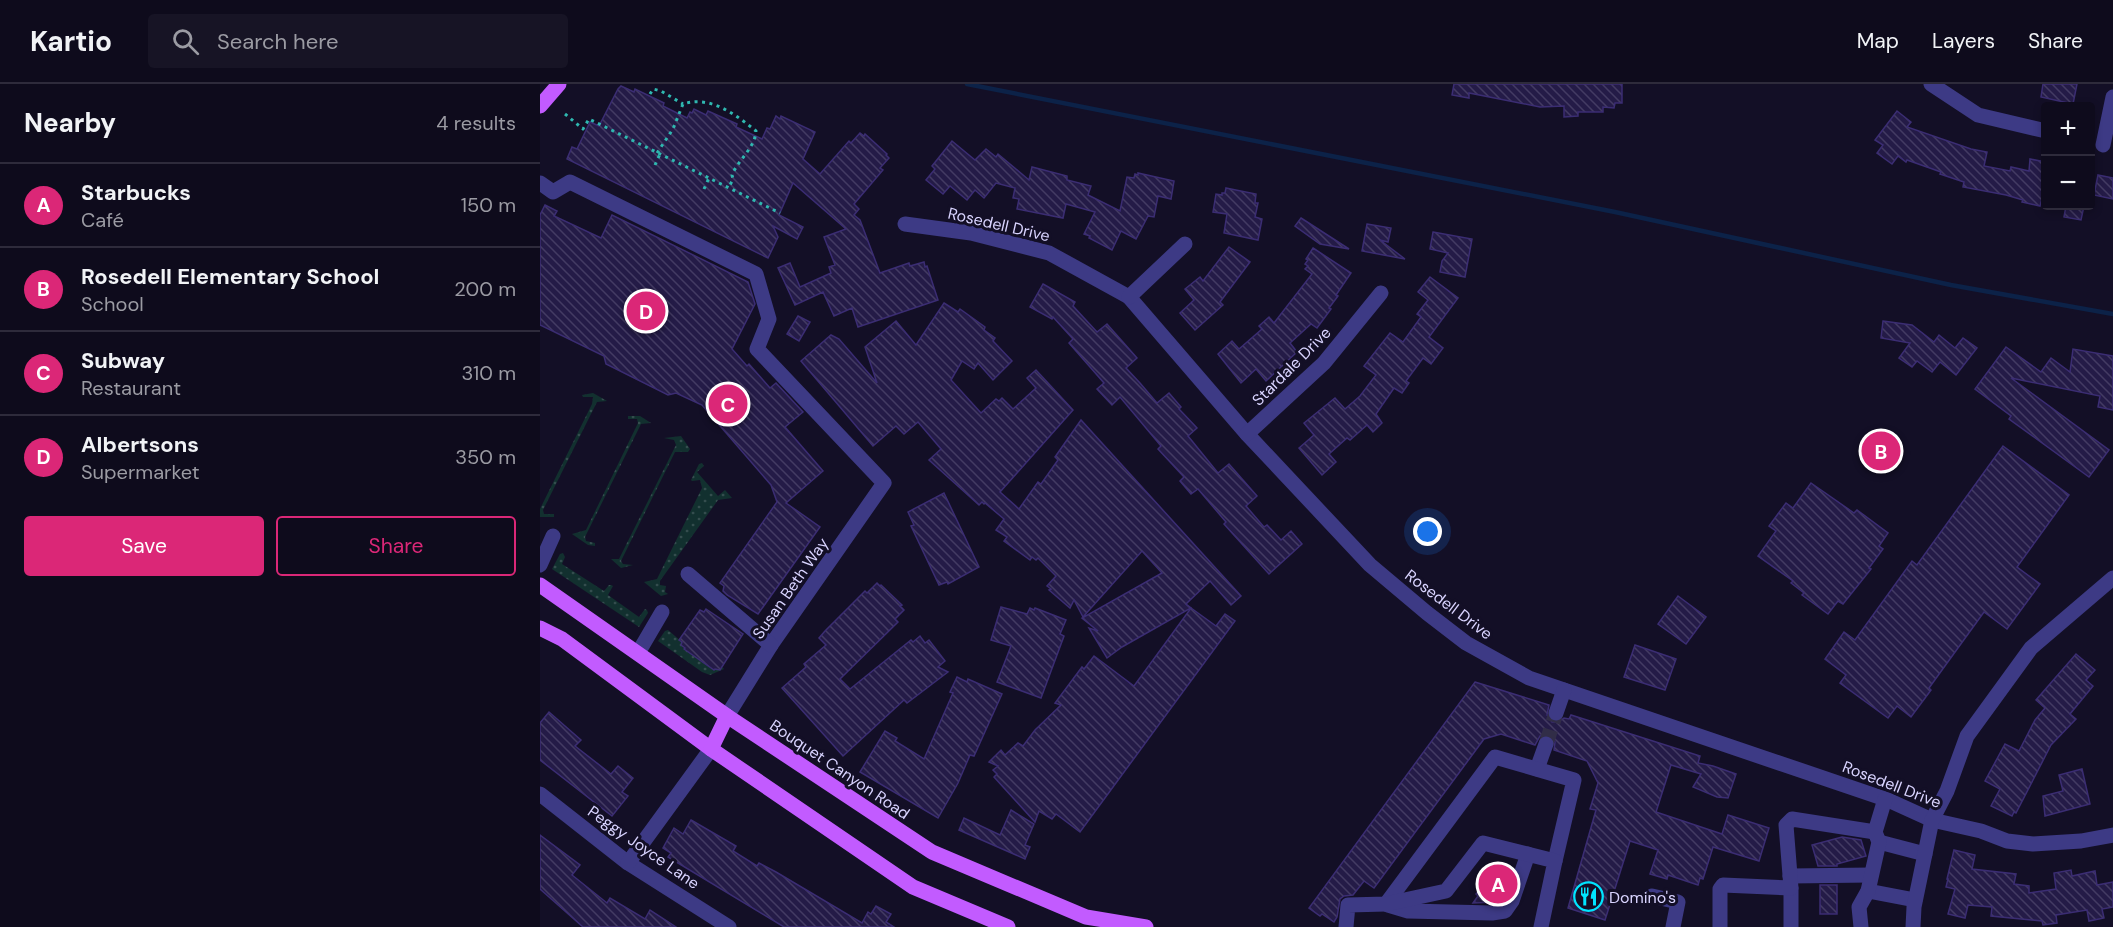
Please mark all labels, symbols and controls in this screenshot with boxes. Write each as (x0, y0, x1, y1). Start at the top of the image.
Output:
search box (148, 14, 568, 68)
text: Kartio (30, 23, 112, 60)
icon: search (169, 25, 202, 58)
text: Search here (217, 27, 338, 56)
text: Map (1857, 27, 1899, 55)
text: Layers (1932, 27, 1995, 55)
text: Share (2028, 27, 2083, 55)
map controls (2041, 102, 2095, 210)
button: + (2041, 102, 2095, 156)
text: Nearby (24, 106, 116, 140)
text: 4 results (436, 110, 516, 136)
button: − (2041, 156, 2095, 210)
text: Starbucks (81, 178, 191, 207)
text: A (36, 192, 51, 218)
text: 150 m (461, 192, 516, 218)
street label: Rosedell Drive (946, 203, 1052, 246)
text: Café (81, 207, 124, 233)
text: Rosedell Elementary School (81, 262, 379, 291)
text: B (37, 276, 50, 302)
text: 200 m (454, 276, 516, 302)
pin: D (626, 288, 666, 334)
text: School (81, 291, 144, 317)
street label: Stardale Drive (1247, 322, 1335, 410)
text: Subway (81, 346, 165, 375)
text: C (36, 360, 51, 386)
text: 310 m (461, 360, 516, 386)
text: Restaurant (81, 375, 181, 401)
pin: C (708, 382, 747, 426)
pin: B (1862, 428, 1900, 473)
text: Albertsons (81, 430, 199, 459)
text: D (36, 444, 51, 470)
text: 350 m (455, 444, 516, 470)
text: Supermarket (81, 459, 200, 485)
button: Save (24, 516, 264, 576)
button: Share (276, 516, 516, 576)
your location (1413, 517, 1442, 546)
street label: Susan Beth Way (748, 533, 833, 643)
street label: Rosedell Drive (1401, 565, 1497, 644)
street label: Bouquet Canyon Road (766, 715, 914, 824)
street label: Rosedell Drive (1839, 756, 1944, 813)
street label: Peggy Joyce Lane (584, 801, 704, 894)
pin: A (1478, 862, 1518, 906)
restaurant icon: Domino's (1572, 881, 1604, 913)
place label: Domino's (1609, 887, 1676, 908)

